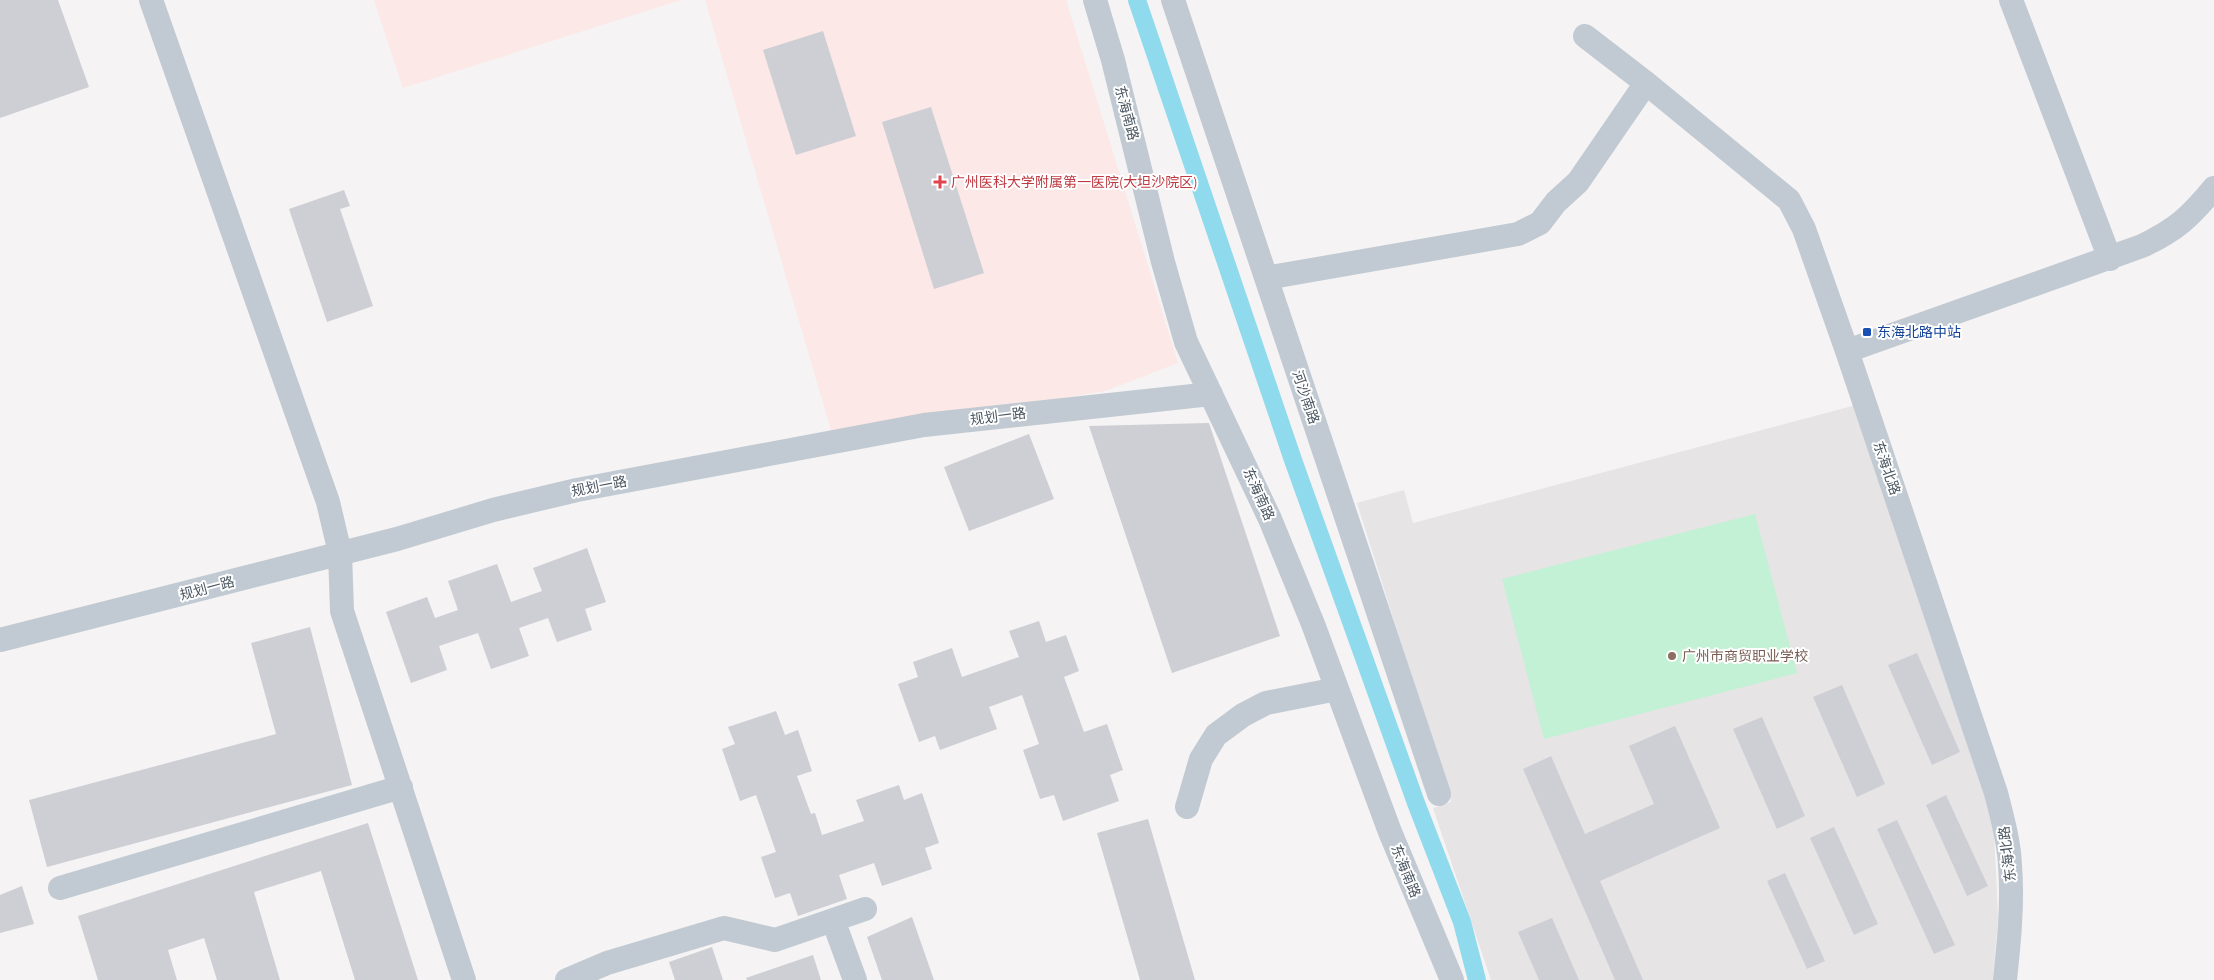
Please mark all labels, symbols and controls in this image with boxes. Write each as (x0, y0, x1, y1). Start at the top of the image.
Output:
street label: 东海南路 (1109, 84, 1143, 143)
place label: 广州医科大学附属第一医院(大坦沙院区) (951, 173, 1197, 193)
marker: 广州医科大学附属第一医院(大坦沙院区) (933, 175, 947, 189)
place label: 东海北路中站 (1877, 323, 1961, 343)
marker: 东海北路中站 (1861, 326, 1873, 338)
street label: 河沙南路 (1286, 368, 1324, 427)
street label: 规划一路 (969, 404, 1027, 430)
street label: 东海北路 (1867, 439, 1905, 498)
street label: 东海南路 (1238, 465, 1279, 524)
street label: 规划一路 (570, 472, 629, 502)
street label: 规划一路 (178, 572, 237, 606)
place label: 广州市商贸职业学校 (1682, 647, 1808, 667)
marker: 广州市商贸职业学校 (1666, 650, 1678, 662)
street label: 东海北路 (1995, 825, 2021, 883)
street label: 东海南路 (1385, 842, 1425, 901)

